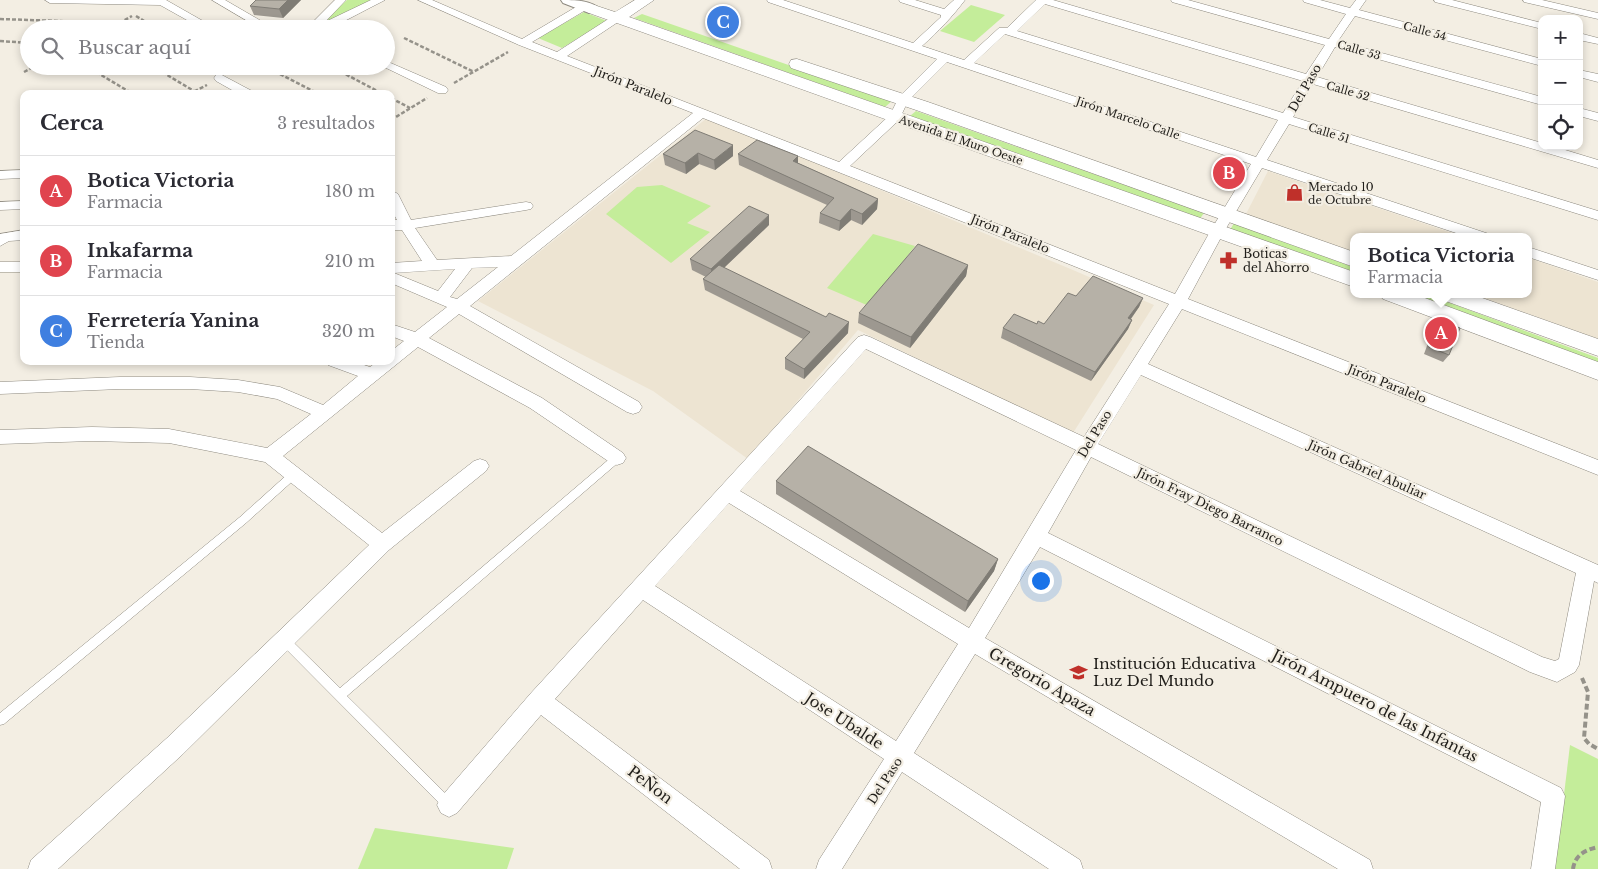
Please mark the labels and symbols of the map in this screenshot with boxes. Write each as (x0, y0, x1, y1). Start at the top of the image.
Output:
pin: C (707, 3, 739, 41)
street label: Calle 54 (1402, 19, 1448, 43)
street label: Calle 53 (1336, 37, 1383, 63)
street label: Del Paso (1285, 61, 1324, 114)
street label: Jirón Paralelo (590, 62, 675, 108)
street label: Calle 52 (1325, 78, 1372, 104)
street label: Jirón Marcelo Calle (1072, 93, 1182, 142)
street label: Avenida El Muro Oeste (896, 112, 1025, 168)
street label: Calle 51 (1307, 120, 1352, 146)
pin: B (1213, 154, 1245, 192)
place label: Mercado 10 de Octubre (1308, 180, 1374, 207)
shop icon: Mercado 10 de Octubre (1284, 183, 1304, 203)
street label: Jirón Paralelo (967, 210, 1052, 256)
place label: Boticas del Ahorro (1243, 246, 1310, 275)
pharmacy icon: Boticas del Ahorro (1219, 251, 1239, 271)
pin: A (1425, 314, 1457, 352)
street label: Jirón Paralelo (1344, 360, 1429, 406)
street label: Del Paso (1075, 407, 1115, 460)
street label: Jirón Gabriel Abuliar (1304, 436, 1429, 503)
street label: Jirón Fray Diego Barranco (1133, 464, 1286, 549)
your location (1028, 568, 1054, 594)
street label: Gregorio Apaza (986, 643, 1100, 720)
street label: Jirón Ampuero de las Infantas (1267, 644, 1482, 766)
place label: Institución Educativa Luz Del Mundo (1093, 654, 1257, 690)
school or university icon: Institución Educativa Luz Del Mundo (1069, 663, 1089, 683)
street label: Jose Ubalde (800, 687, 887, 753)
street label: Del Paso (864, 754, 905, 807)
street label: PeÑon (624, 762, 677, 808)

